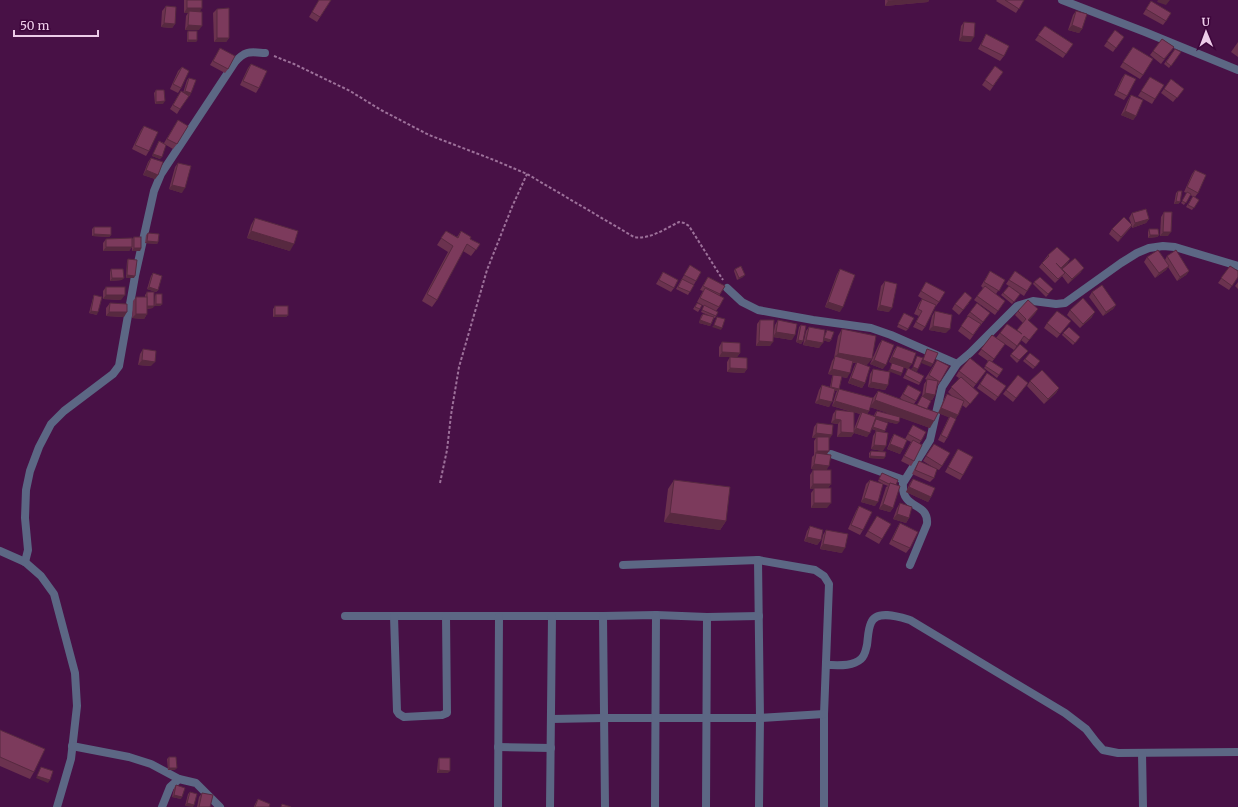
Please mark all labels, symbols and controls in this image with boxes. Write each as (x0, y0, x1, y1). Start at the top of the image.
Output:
scale bar (14, 12, 98, 38)
north arrow (1186, 12, 1226, 52)
text: U (1202, 15, 1211, 29)
text: 50 m (20, 18, 49, 33)

